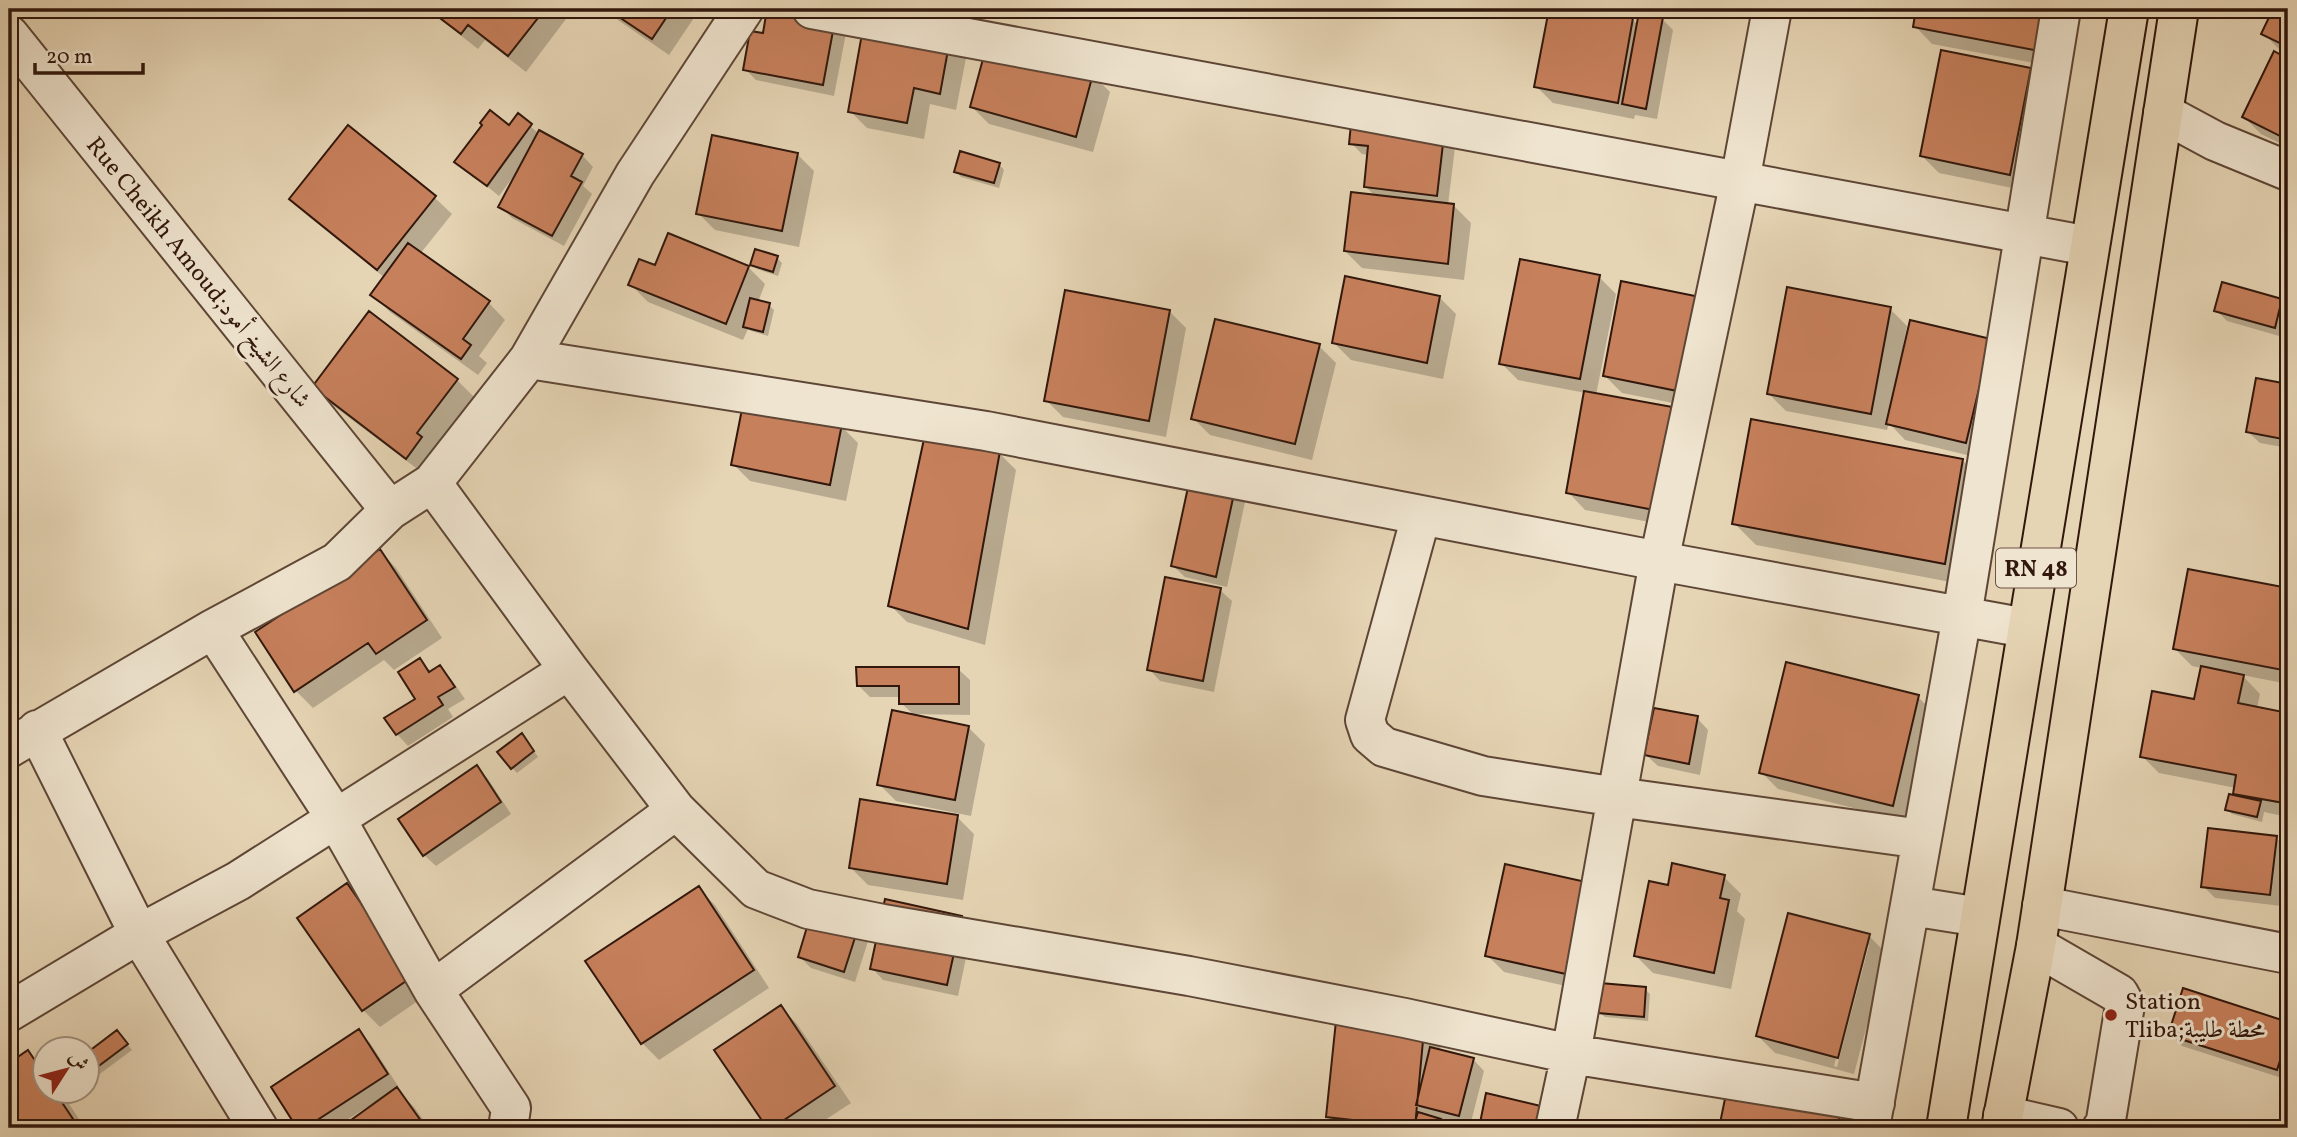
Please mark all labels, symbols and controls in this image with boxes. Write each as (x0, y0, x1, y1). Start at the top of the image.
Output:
scale bar (35, 32, 144, 76)
text: 20 m (46, 43, 92, 72)
street label: Rue Cheikh Amoud;شارع الشيخ أمود (75, 129, 319, 418)
road number: RN 48 (1996, 548, 2076, 588)
place label: Station Tliba;محطة طليبة (2125, 986, 2266, 1048)
marker: Station Tliba;محطة طليبة (2103, 1007, 2119, 1023)
north arrow (32, 1036, 102, 1106)
text: ش (62, 1046, 94, 1076)

